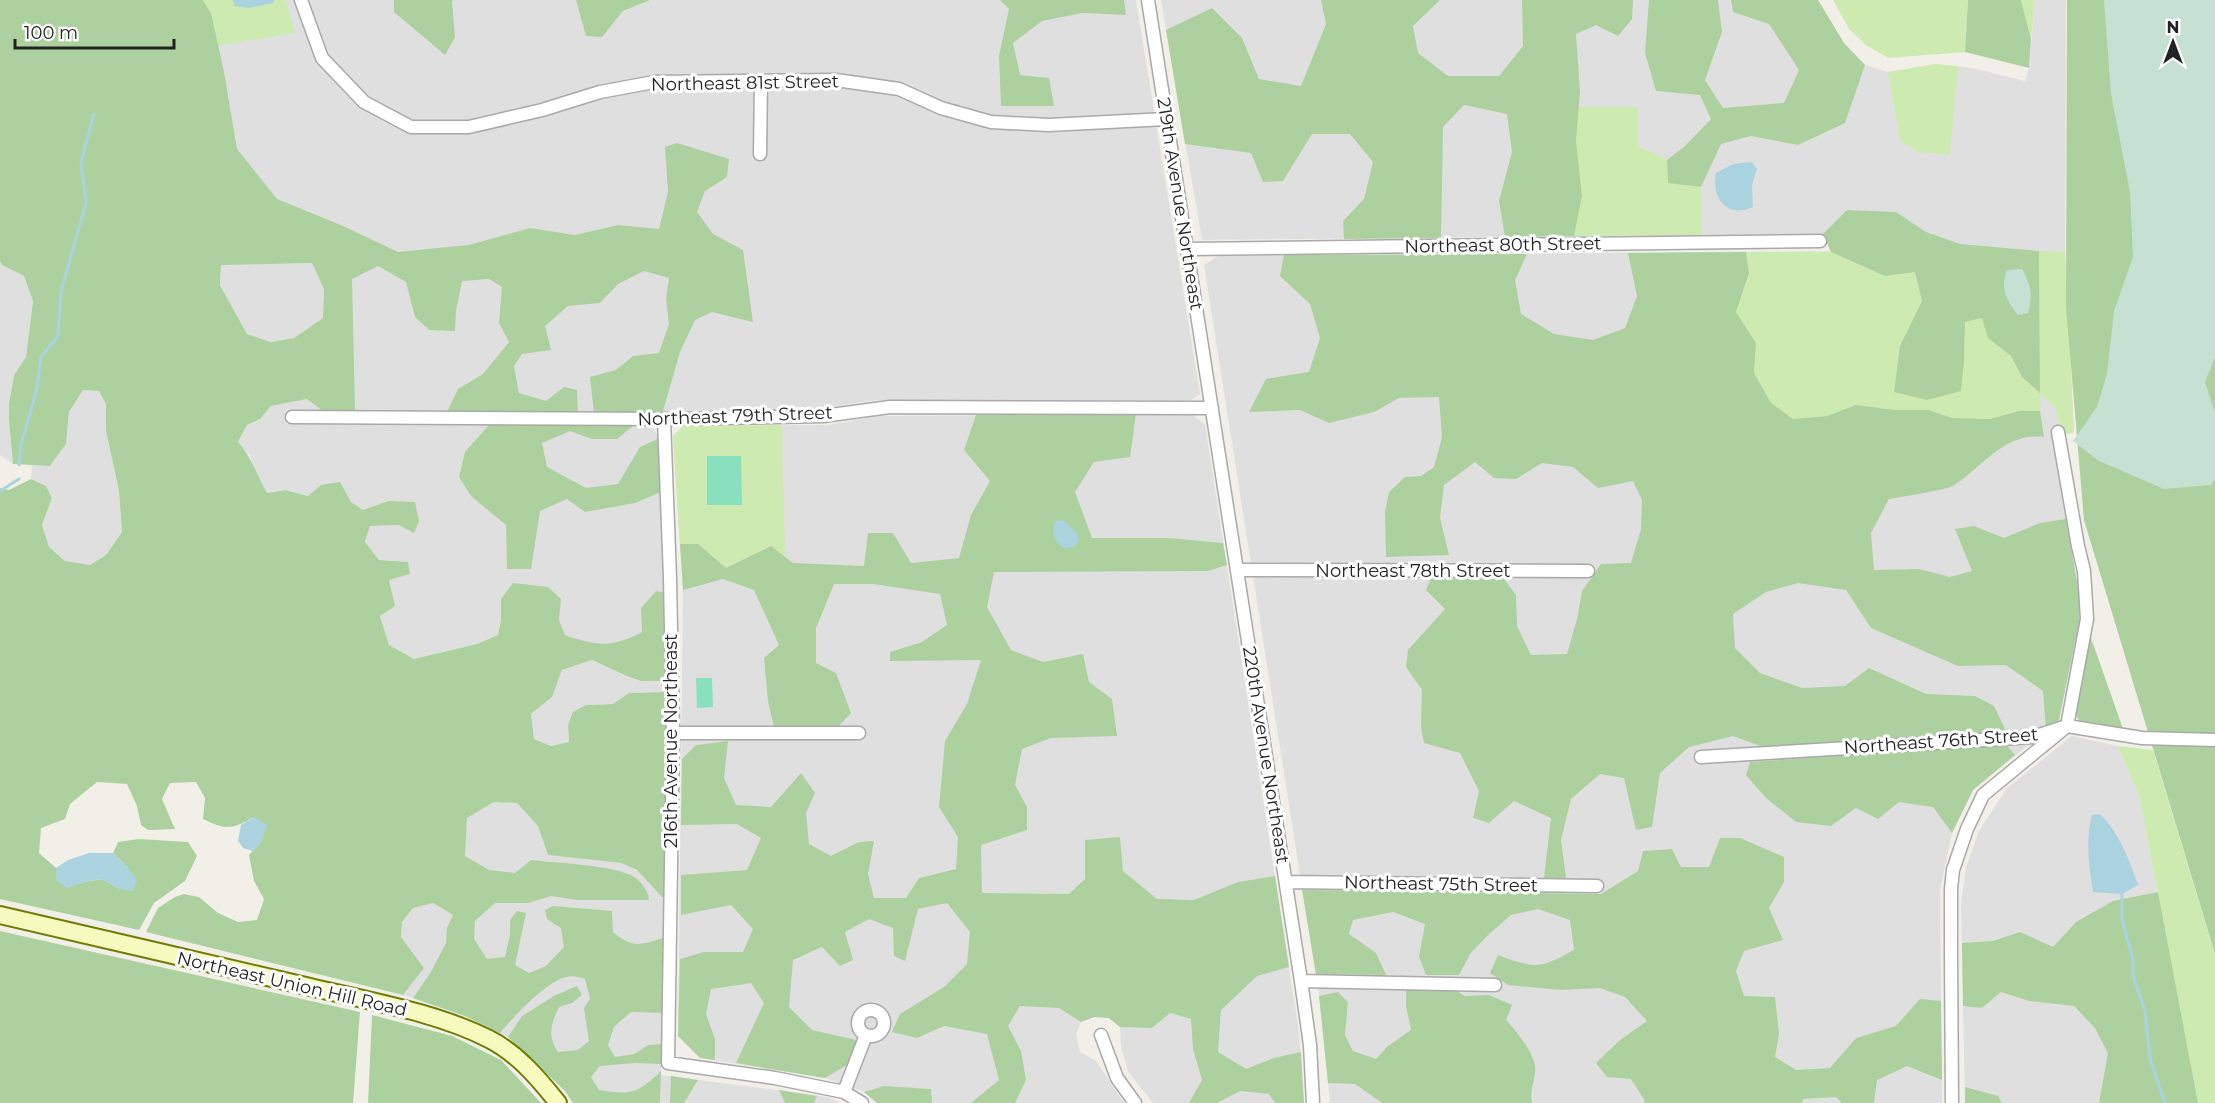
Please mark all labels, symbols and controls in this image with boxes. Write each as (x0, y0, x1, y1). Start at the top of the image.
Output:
scale bar (15, 12, 174, 50)
north arrow (2143, 12, 2203, 72)
text: N (2167, 18, 2179, 37)
text: 100 m (24, 22, 78, 44)
street label: Northeast 81st Street (651, 70, 839, 96)
street label: 219th Avenue Northeast (1152, 96, 1208, 312)
street label: Northeast 80th Street (1404, 232, 1602, 258)
street label: Northeast 79th Street (637, 402, 833, 430)
street label: Northeast 78th Street (1315, 560, 1511, 582)
street label: 216th Avenue Northeast (660, 634, 682, 848)
street label: 220th Avenue Northeast (1238, 645, 1294, 865)
street label: Northeast 76th Street (1843, 723, 2039, 759)
street label: Northeast 75th Street (1344, 871, 1538, 897)
street label: Northeast Union Hill Road (175, 947, 409, 1021)

